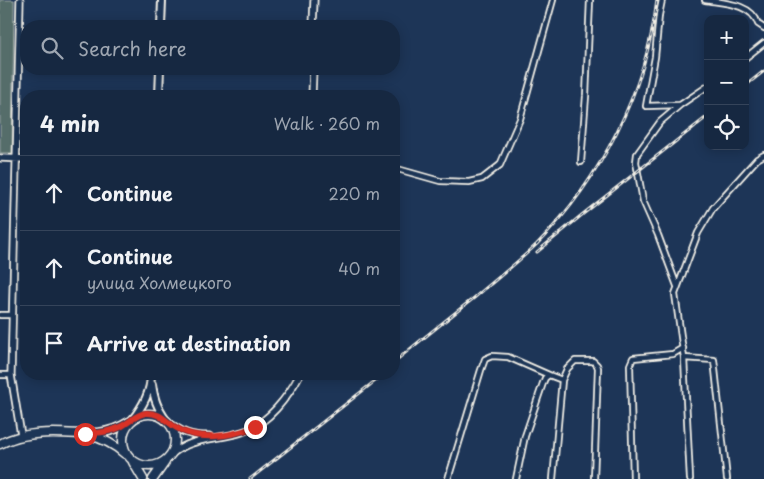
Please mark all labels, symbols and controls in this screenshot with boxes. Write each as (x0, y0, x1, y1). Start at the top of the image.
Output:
map controls (704, 15, 749, 150)
button: + (704, 15, 749, 60)
search box (20, 20, 400, 75)
icon: search (38, 34, 66, 62)
text: Search here (78, 34, 187, 62)
button: − (704, 60, 749, 105)
button: locate (704, 105, 749, 150)
text: 4 min (40, 107, 100, 139)
text: Walk · 260 m (274, 111, 380, 135)
icon: ahead (40, 179, 68, 207)
text: Continue (87, 179, 173, 207)
text: 220 m (329, 181, 380, 205)
text: Continue (87, 242, 173, 270)
icon: ahead (40, 254, 68, 282)
text: 40 m (338, 256, 380, 280)
text: улица Холмецкого (87, 270, 232, 294)
icon: arrive (40, 329, 68, 357)
text: Arrive at destination (87, 329, 291, 357)
route end (244, 416, 267, 439)
route start (74, 423, 97, 446)

